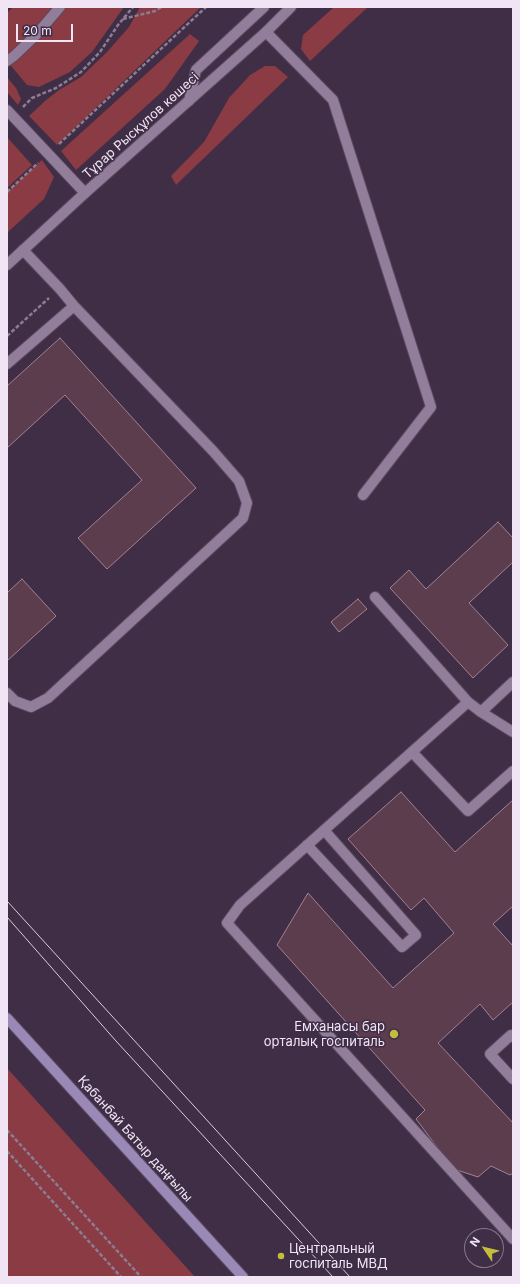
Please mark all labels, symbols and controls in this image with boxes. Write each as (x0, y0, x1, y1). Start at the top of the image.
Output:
scale bar (18, 16, 75, 42)
text: 20 m (23, 23, 52, 38)
street label: Тұрар Рысқұлов көшесі (80, 70, 202, 182)
place label: Емханасы бар орталық госпиталь (264, 1019, 385, 1050)
marker: Емханасы бар орталық госпиталь (388, 1028, 400, 1040)
street label: Қабанбай Батыр даңғылы (74, 1073, 196, 1205)
north arrow (464, 1228, 504, 1268)
text: N (467, 1234, 483, 1249)
place label: Центральный госпиталь МВД (289, 1241, 388, 1272)
marker: Центральный госпиталь МВД (276, 1251, 286, 1261)

